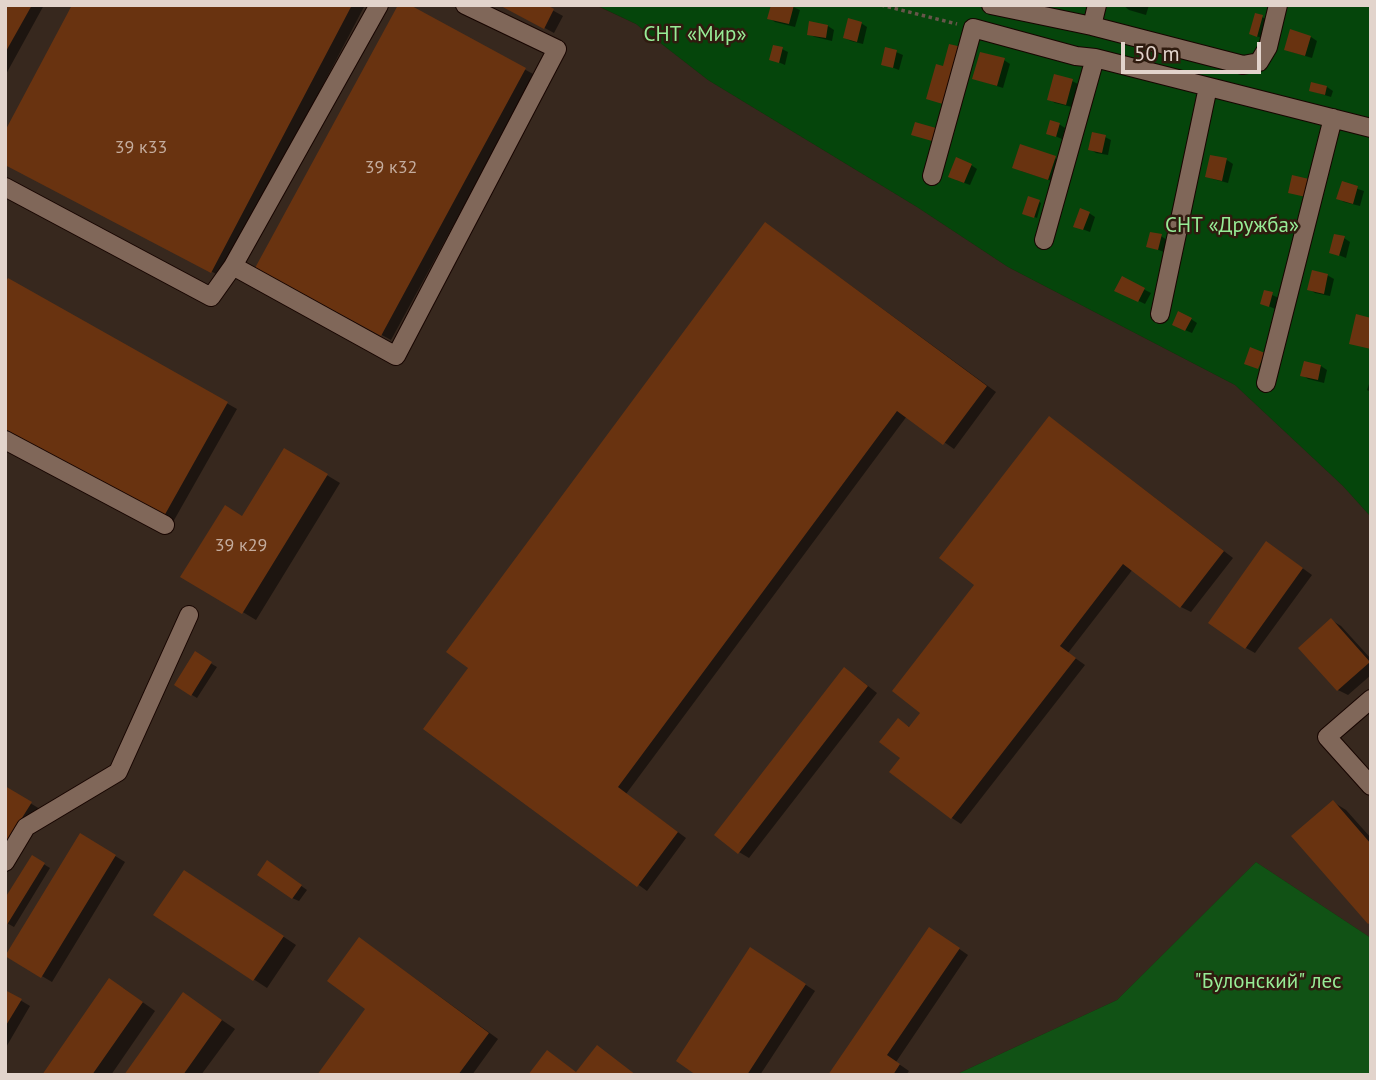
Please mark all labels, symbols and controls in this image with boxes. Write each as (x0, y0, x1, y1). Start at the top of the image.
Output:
park label: СНТ «Мир» (644, 22, 746, 48)
scale bar (1124, 28, 1264, 72)
text: 50 m (1134, 40, 1180, 67)
house number: 39 к33 (115, 137, 167, 159)
house number: 39 к32 (365, 157, 417, 179)
park label: СНТ «Дружба» (1165, 213, 1299, 239)
house number: 39 к29 (215, 535, 267, 557)
park label: "Булонский" лес (1195, 969, 1341, 995)

